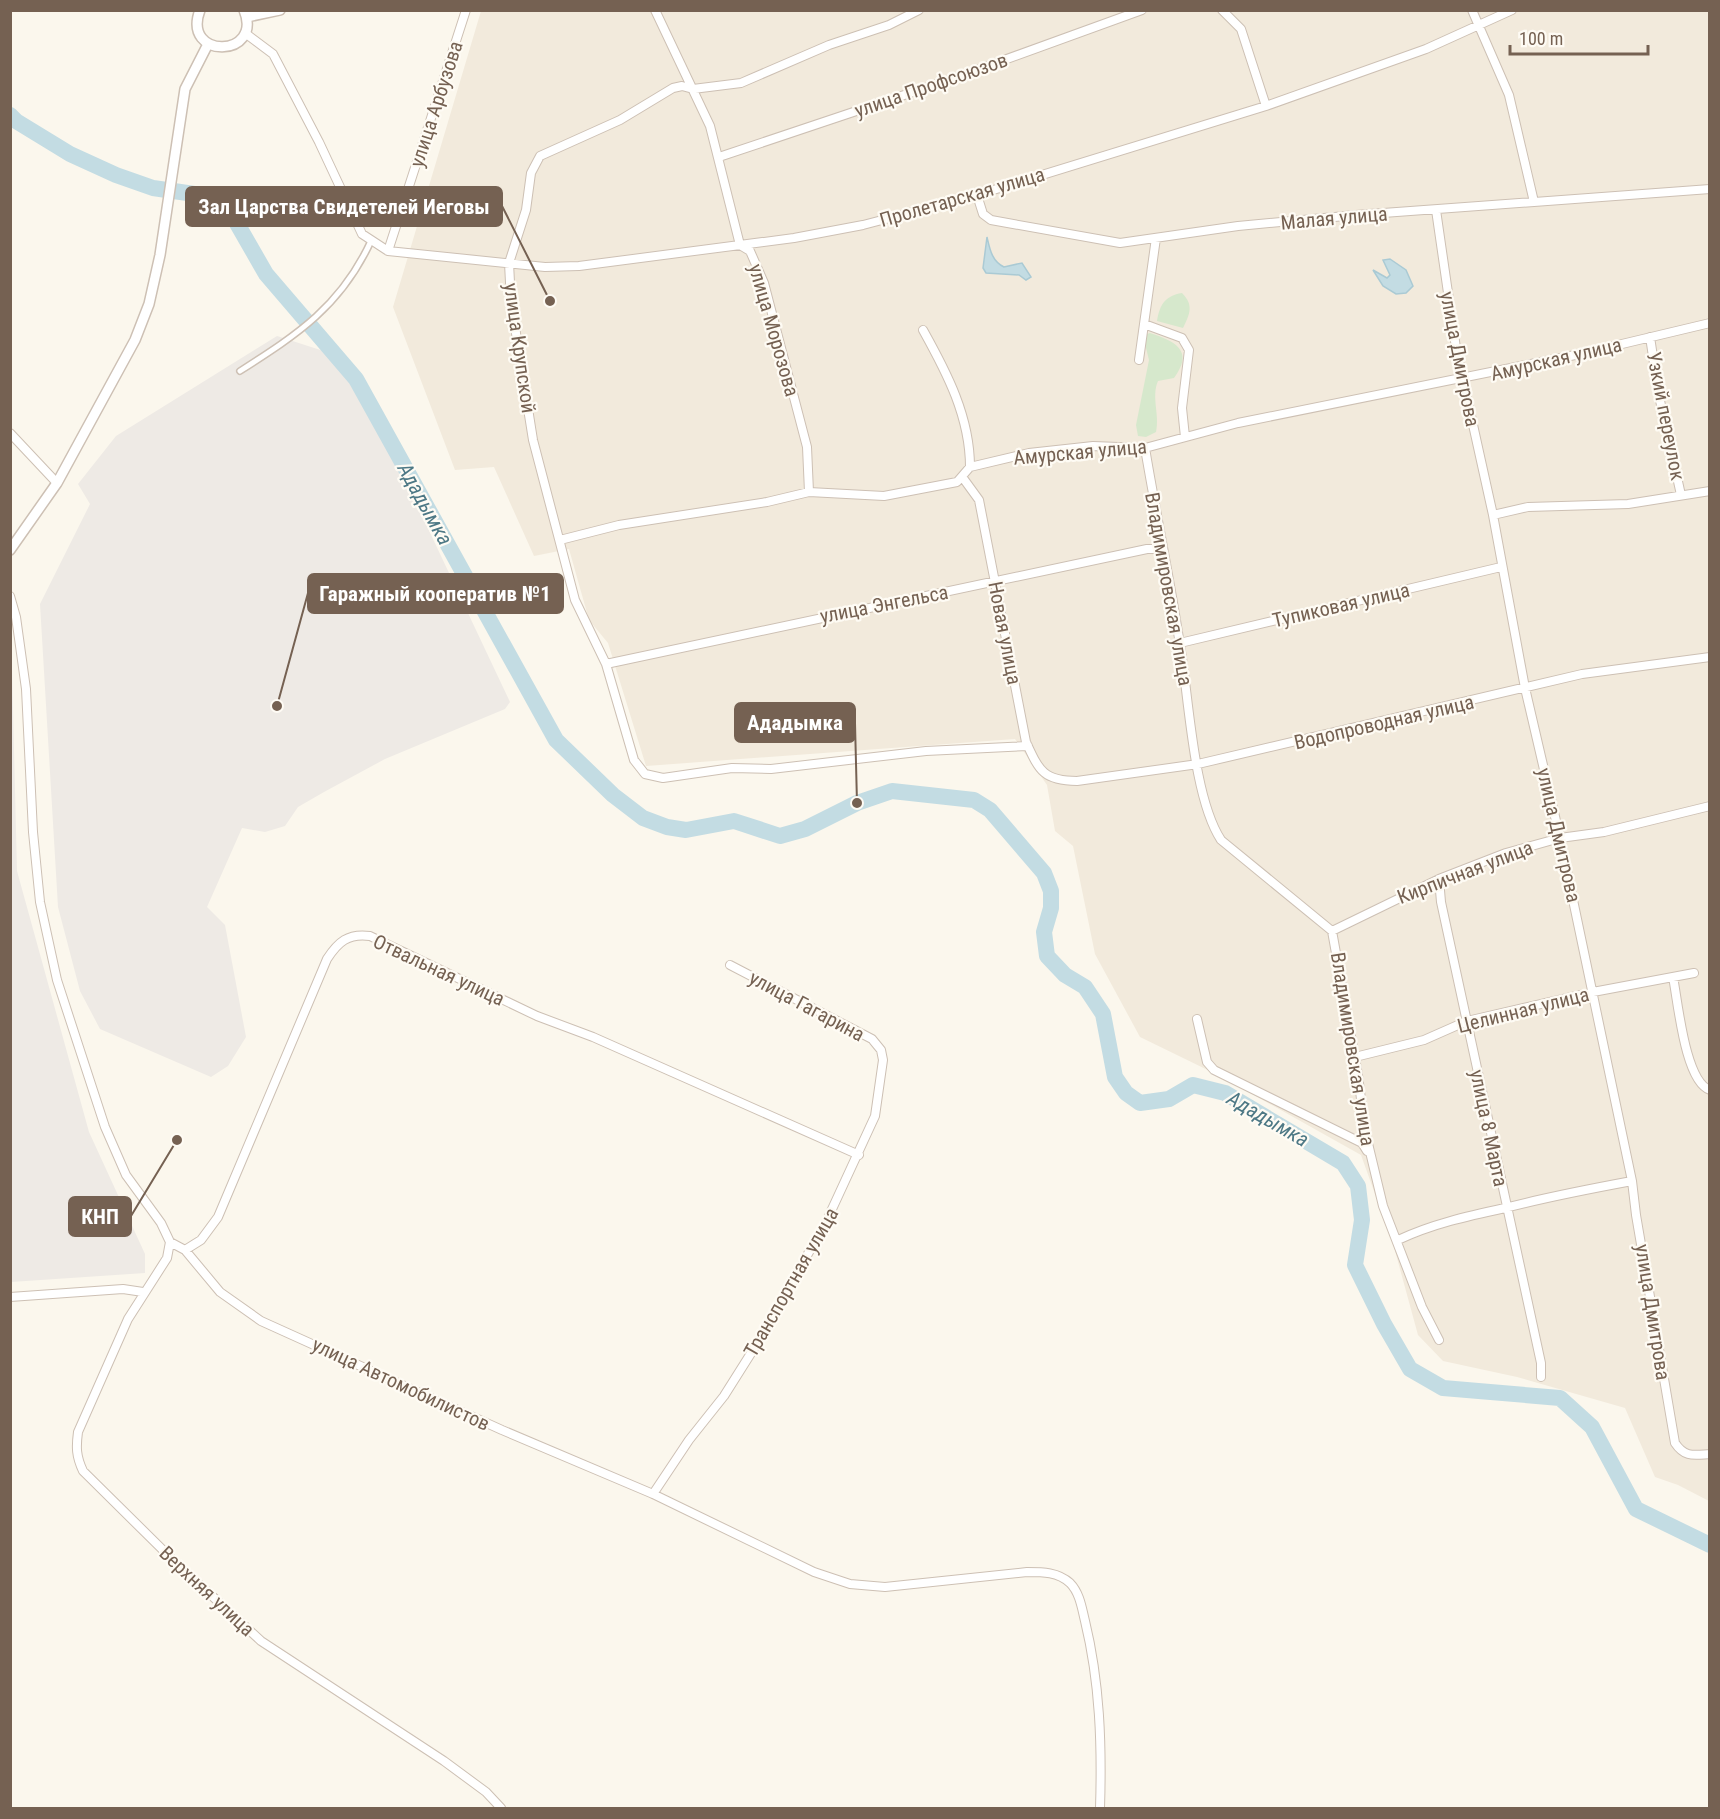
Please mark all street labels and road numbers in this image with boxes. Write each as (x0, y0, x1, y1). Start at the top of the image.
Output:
street label: улица Арбузова (404, 38, 468, 170)
street label: улица Профсоюзов (851, 48, 1011, 122)
street label: Пролетарская улица (877, 162, 1047, 232)
street label: Малая улица (1280, 201, 1388, 235)
street label: улица Морозова (744, 261, 804, 399)
street label: улица Крупской (499, 281, 541, 415)
street label: улица Дмитрова (1435, 289, 1485, 429)
street label: Амурская улица (1488, 332, 1624, 386)
street label: Узкий переулок (1642, 350, 1690, 483)
street label: Амурская улица (1012, 434, 1148, 470)
street label: Владимировская улица (1140, 491, 1198, 687)
street label: Тупиковая улица (1270, 578, 1412, 632)
street label: Новая улица (983, 579, 1027, 687)
street label: улица Энгельса (818, 580, 950, 628)
street label: Водопроводная улица (1292, 690, 1476, 754)
street label: улица Дмитрова (1532, 765, 1586, 905)
street label: Кирпичная улица (1394, 835, 1536, 909)
street label: Отвальная улица (369, 929, 509, 1011)
street label: Владимировская улица (1326, 950, 1380, 1148)
street label: улица Гагарина (745, 966, 869, 1046)
street label: Целинная улица (1455, 982, 1591, 1038)
street label: улица 8 Марта (1465, 1067, 1513, 1189)
street label: Транспортная улица (739, 1203, 843, 1361)
street label: улица Дмитрова (1630, 1242, 1676, 1382)
street label: улица Автомобилистов (308, 1332, 494, 1436)
street label: Верхняя улица (154, 1541, 260, 1641)

